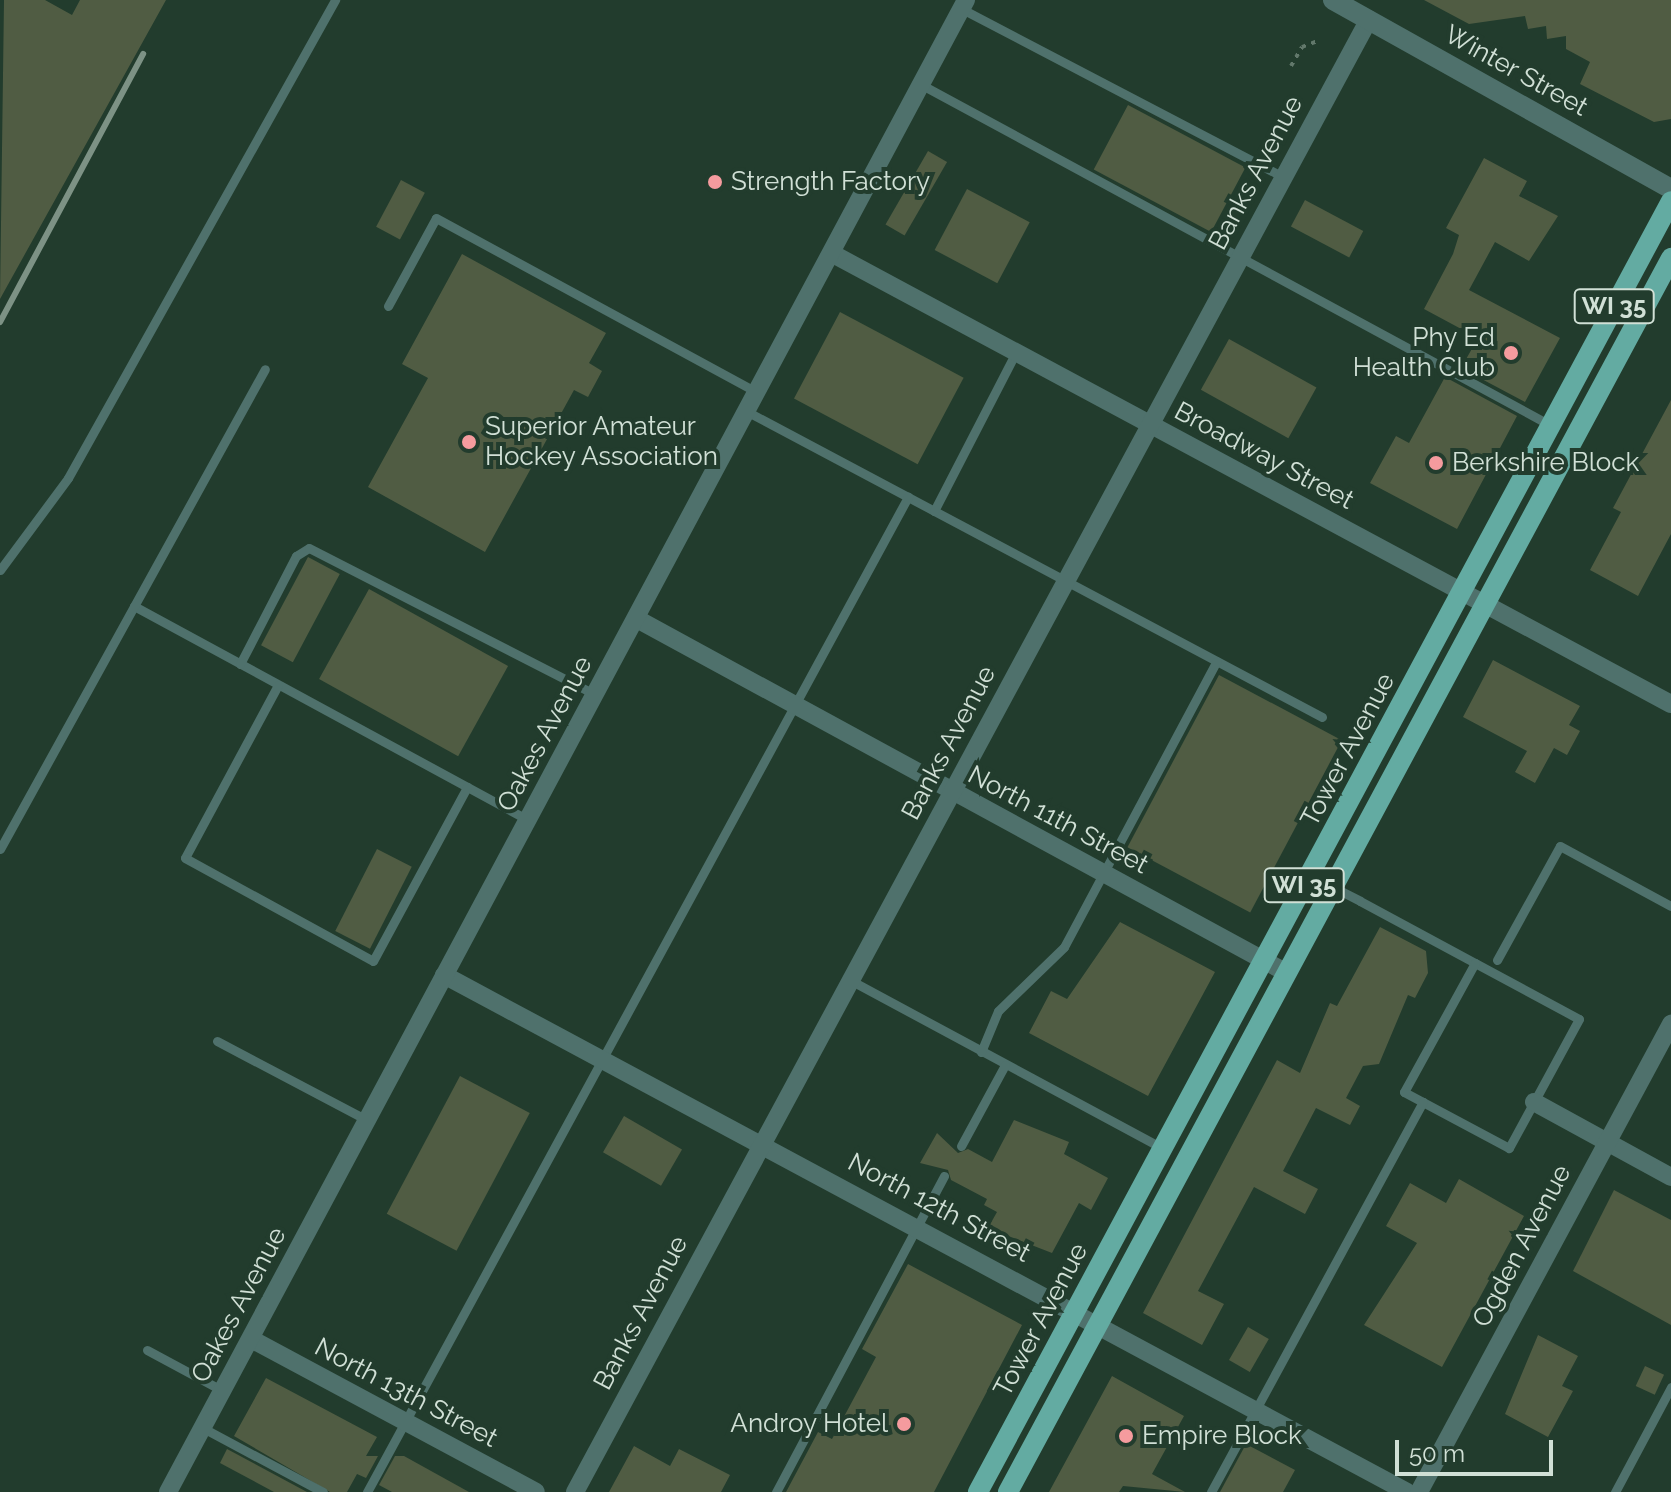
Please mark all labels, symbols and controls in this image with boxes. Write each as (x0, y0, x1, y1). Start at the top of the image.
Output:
street label: Winter Street (1439, 19, 1593, 123)
street label: Banks Avenue (1202, 90, 1310, 256)
place label: Strength Factory (731, 166, 930, 198)
marker: Strength Factory (706, 173, 724, 191)
road number: WI 35 (1572, 286, 1656, 326)
place label: Phy Ed Health Club (1353, 322, 1495, 384)
marker: Phy Ed Health Club (1502, 344, 1520, 362)
street label: Broadway Street (1169, 395, 1359, 517)
place label: Superior Amateur Hockey Association (485, 411, 719, 472)
marker: Superior Amateur Hockey Association (460, 433, 478, 451)
place label: Berkshire Block (1452, 447, 1639, 479)
marker: Berkshire Block (1427, 454, 1445, 472)
street label: Oakes Avenue (491, 651, 599, 817)
street label: Banks Avenue (895, 660, 1003, 826)
street label: Tower Avenue (1294, 667, 1402, 833)
street label: North 11th Street (962, 759, 1154, 881)
road number: WI 35 (1262, 865, 1346, 905)
street label: North 12th Street (842, 1147, 1036, 1269)
street label: Ogden Avenue (1466, 1159, 1578, 1333)
street label: Oakes Avenue (185, 1222, 293, 1388)
street label: Banks Avenue (587, 1230, 695, 1396)
street label: Tower Avenue (987, 1237, 1095, 1403)
street label: North 13th Street (309, 1332, 503, 1454)
place label: Androy Hotel (730, 1408, 888, 1440)
marker: Androy Hotel (895, 1415, 913, 1433)
place label: Empire Block (1142, 1420, 1302, 1452)
scale bar (1399, 1424, 1557, 1474)
marker: Empire Block (1117, 1427, 1135, 1445)
text: 50 m (1409, 1439, 1465, 1468)

